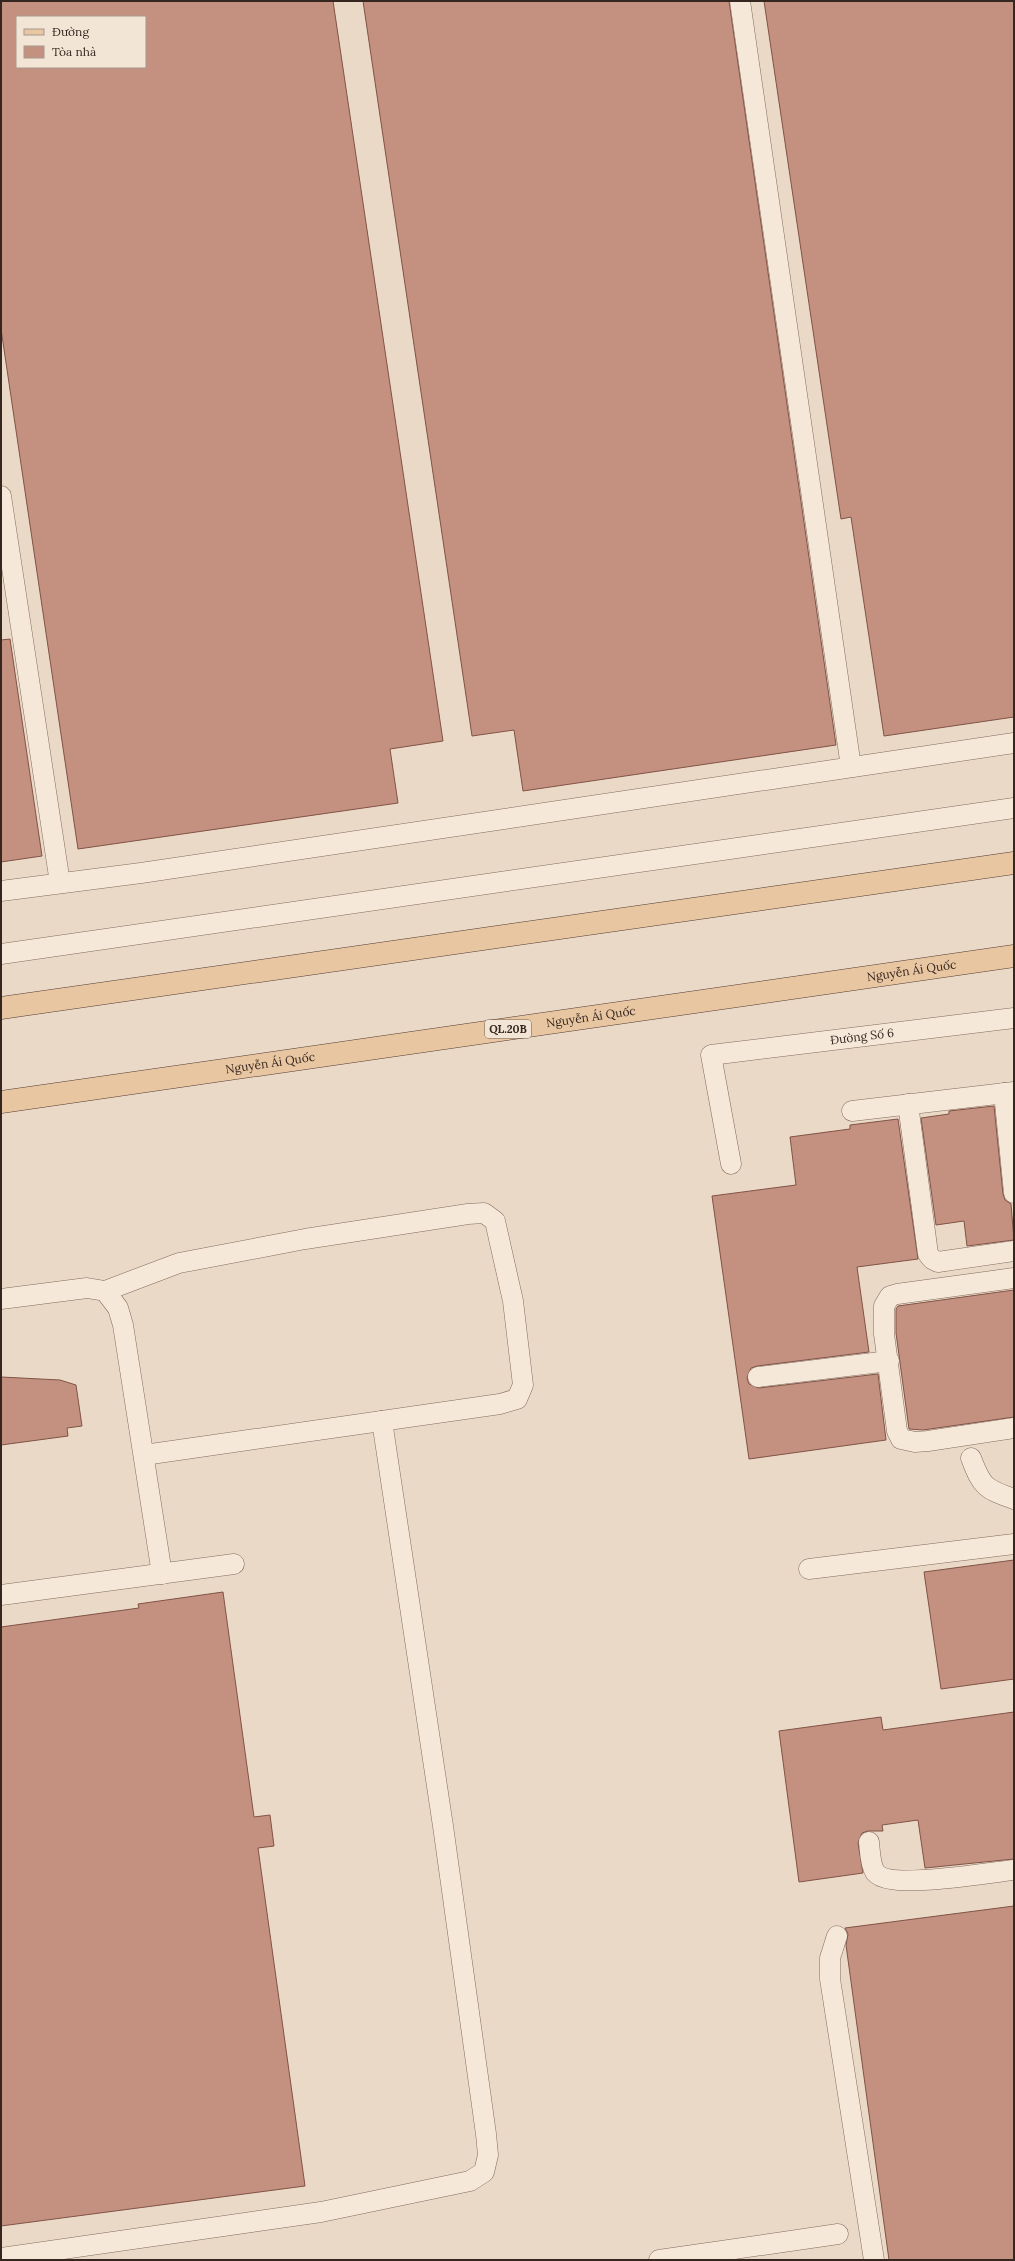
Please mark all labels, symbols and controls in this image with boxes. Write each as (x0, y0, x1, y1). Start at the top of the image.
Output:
legend (16, 16, 146, 68)
text: Đường (52, 24, 89, 39)
text: Tòa nhà (52, 44, 96, 59)
street label: Nguyễn Ái Quốc (866, 956, 957, 984)
street label: Nguyễn Ái Quốc (545, 1003, 637, 1030)
road number: QL.20B (485, 1020, 531, 1038)
street label: Đường Số 6 (829, 1025, 895, 1047)
street label: Nguyễn Ái Quốc (224, 1049, 316, 1077)

